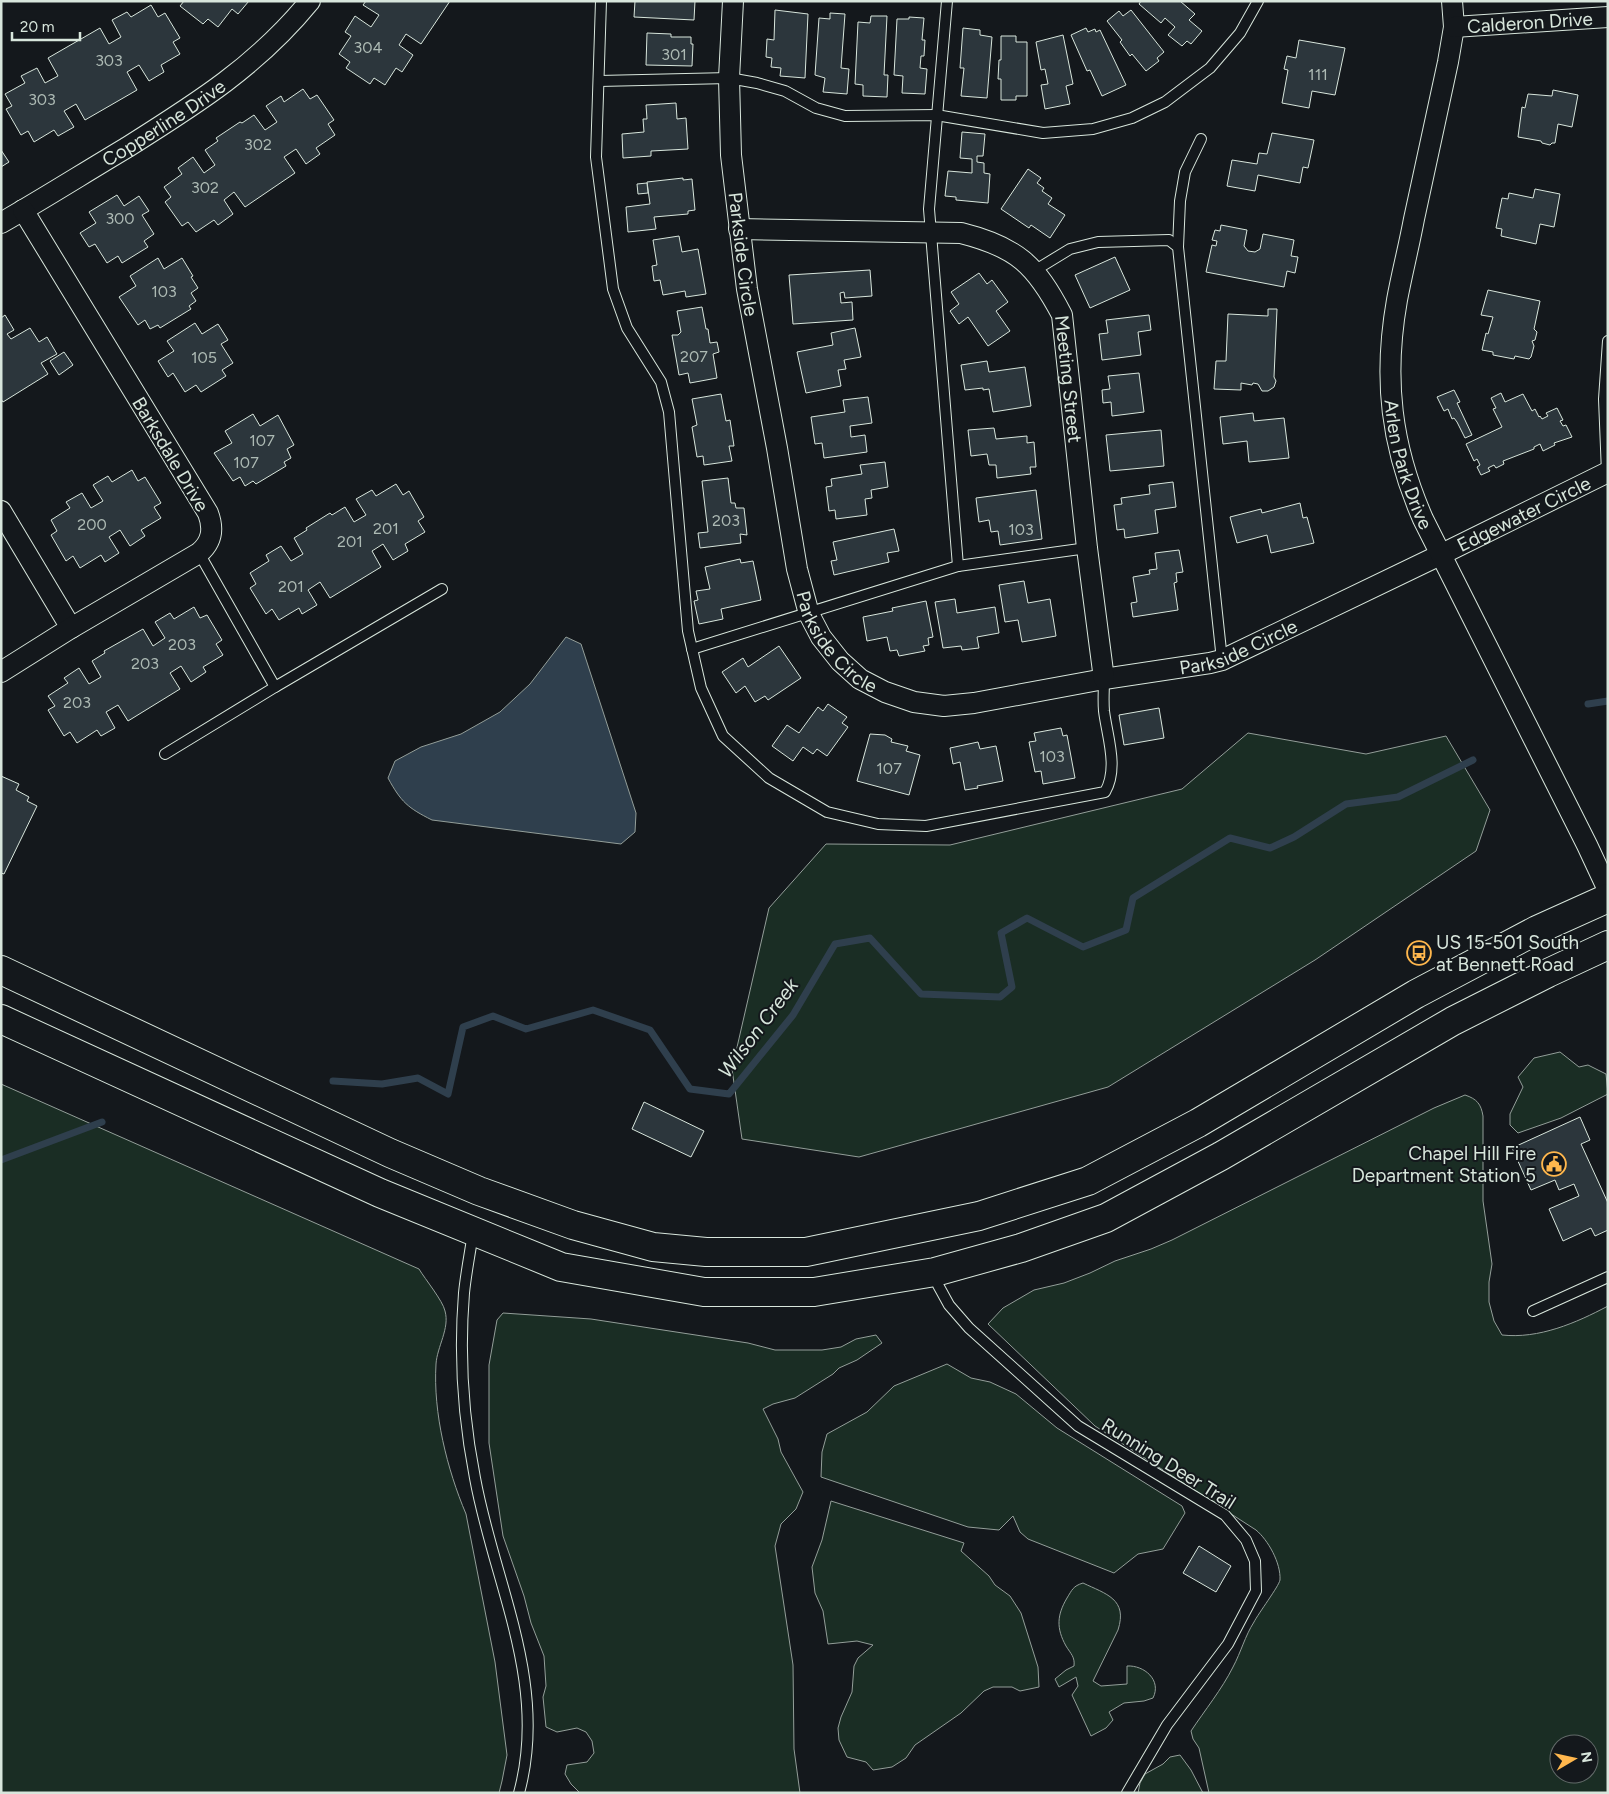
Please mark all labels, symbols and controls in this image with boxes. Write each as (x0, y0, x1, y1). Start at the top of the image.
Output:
street label: Calderon Drive (1466, 7, 1593, 38)
scale bar (12, 10, 80, 42)
text: 20 m (20, 18, 54, 36)
house number: 304 (354, 38, 383, 57)
house number: 301 (661, 45, 687, 64)
house number: 303 (95, 51, 123, 70)
house number: 111 (1308, 65, 1328, 84)
street label: Copperline Drive (98, 75, 230, 172)
house number: 303 (28, 90, 56, 109)
house number: 302 (244, 135, 272, 154)
house number: 302 (191, 178, 219, 197)
street label: Parkside Circle (724, 191, 763, 318)
house number: 300 (105, 209, 135, 228)
house number: 103 (151, 282, 177, 301)
street label: Meeting Street (1050, 314, 1087, 444)
house number: 207 (680, 347, 708, 366)
house number: 105 (191, 348, 217, 367)
street label: Barksdale Drive (127, 393, 214, 516)
street label: Arlen Park Drive (1380, 398, 1437, 533)
house number: 107 (249, 431, 275, 450)
house number: 107 (233, 453, 259, 472)
street label: Edgewater Circle (1453, 471, 1595, 557)
house number: 203 (712, 511, 740, 530)
house number: 200 (77, 515, 107, 534)
house number: 201 (373, 519, 399, 538)
house number: 103 (1008, 520, 1034, 539)
house number: 201 (337, 532, 363, 551)
house number: 201 (278, 577, 304, 596)
street label: Parkside Circle (791, 588, 881, 698)
street label: Parkside Circle (1178, 615, 1301, 679)
house number: 203 (168, 635, 196, 654)
house number: 203 (131, 654, 159, 673)
house number: 203 (63, 693, 91, 712)
house number: 103 (1039, 747, 1065, 766)
house number: 107 (876, 759, 902, 778)
place label: US 15-501 South at Bennett Road (1436, 931, 1579, 976)
bus stop icon: US 15-501 South at Bennett Road (1406, 940, 1432, 966)
water label: Wilson Creek (713, 973, 804, 1082)
place label: Chapel Hill Fire Department Station 5 (1352, 1142, 1536, 1187)
public building icon: Chapel Hill Fire Department Station 5 (1541, 1151, 1567, 1177)
street label: Running Deer Trail (1097, 1413, 1240, 1514)
north arrow (1549, 1734, 1599, 1784)
text: N (1577, 1750, 1596, 1764)

